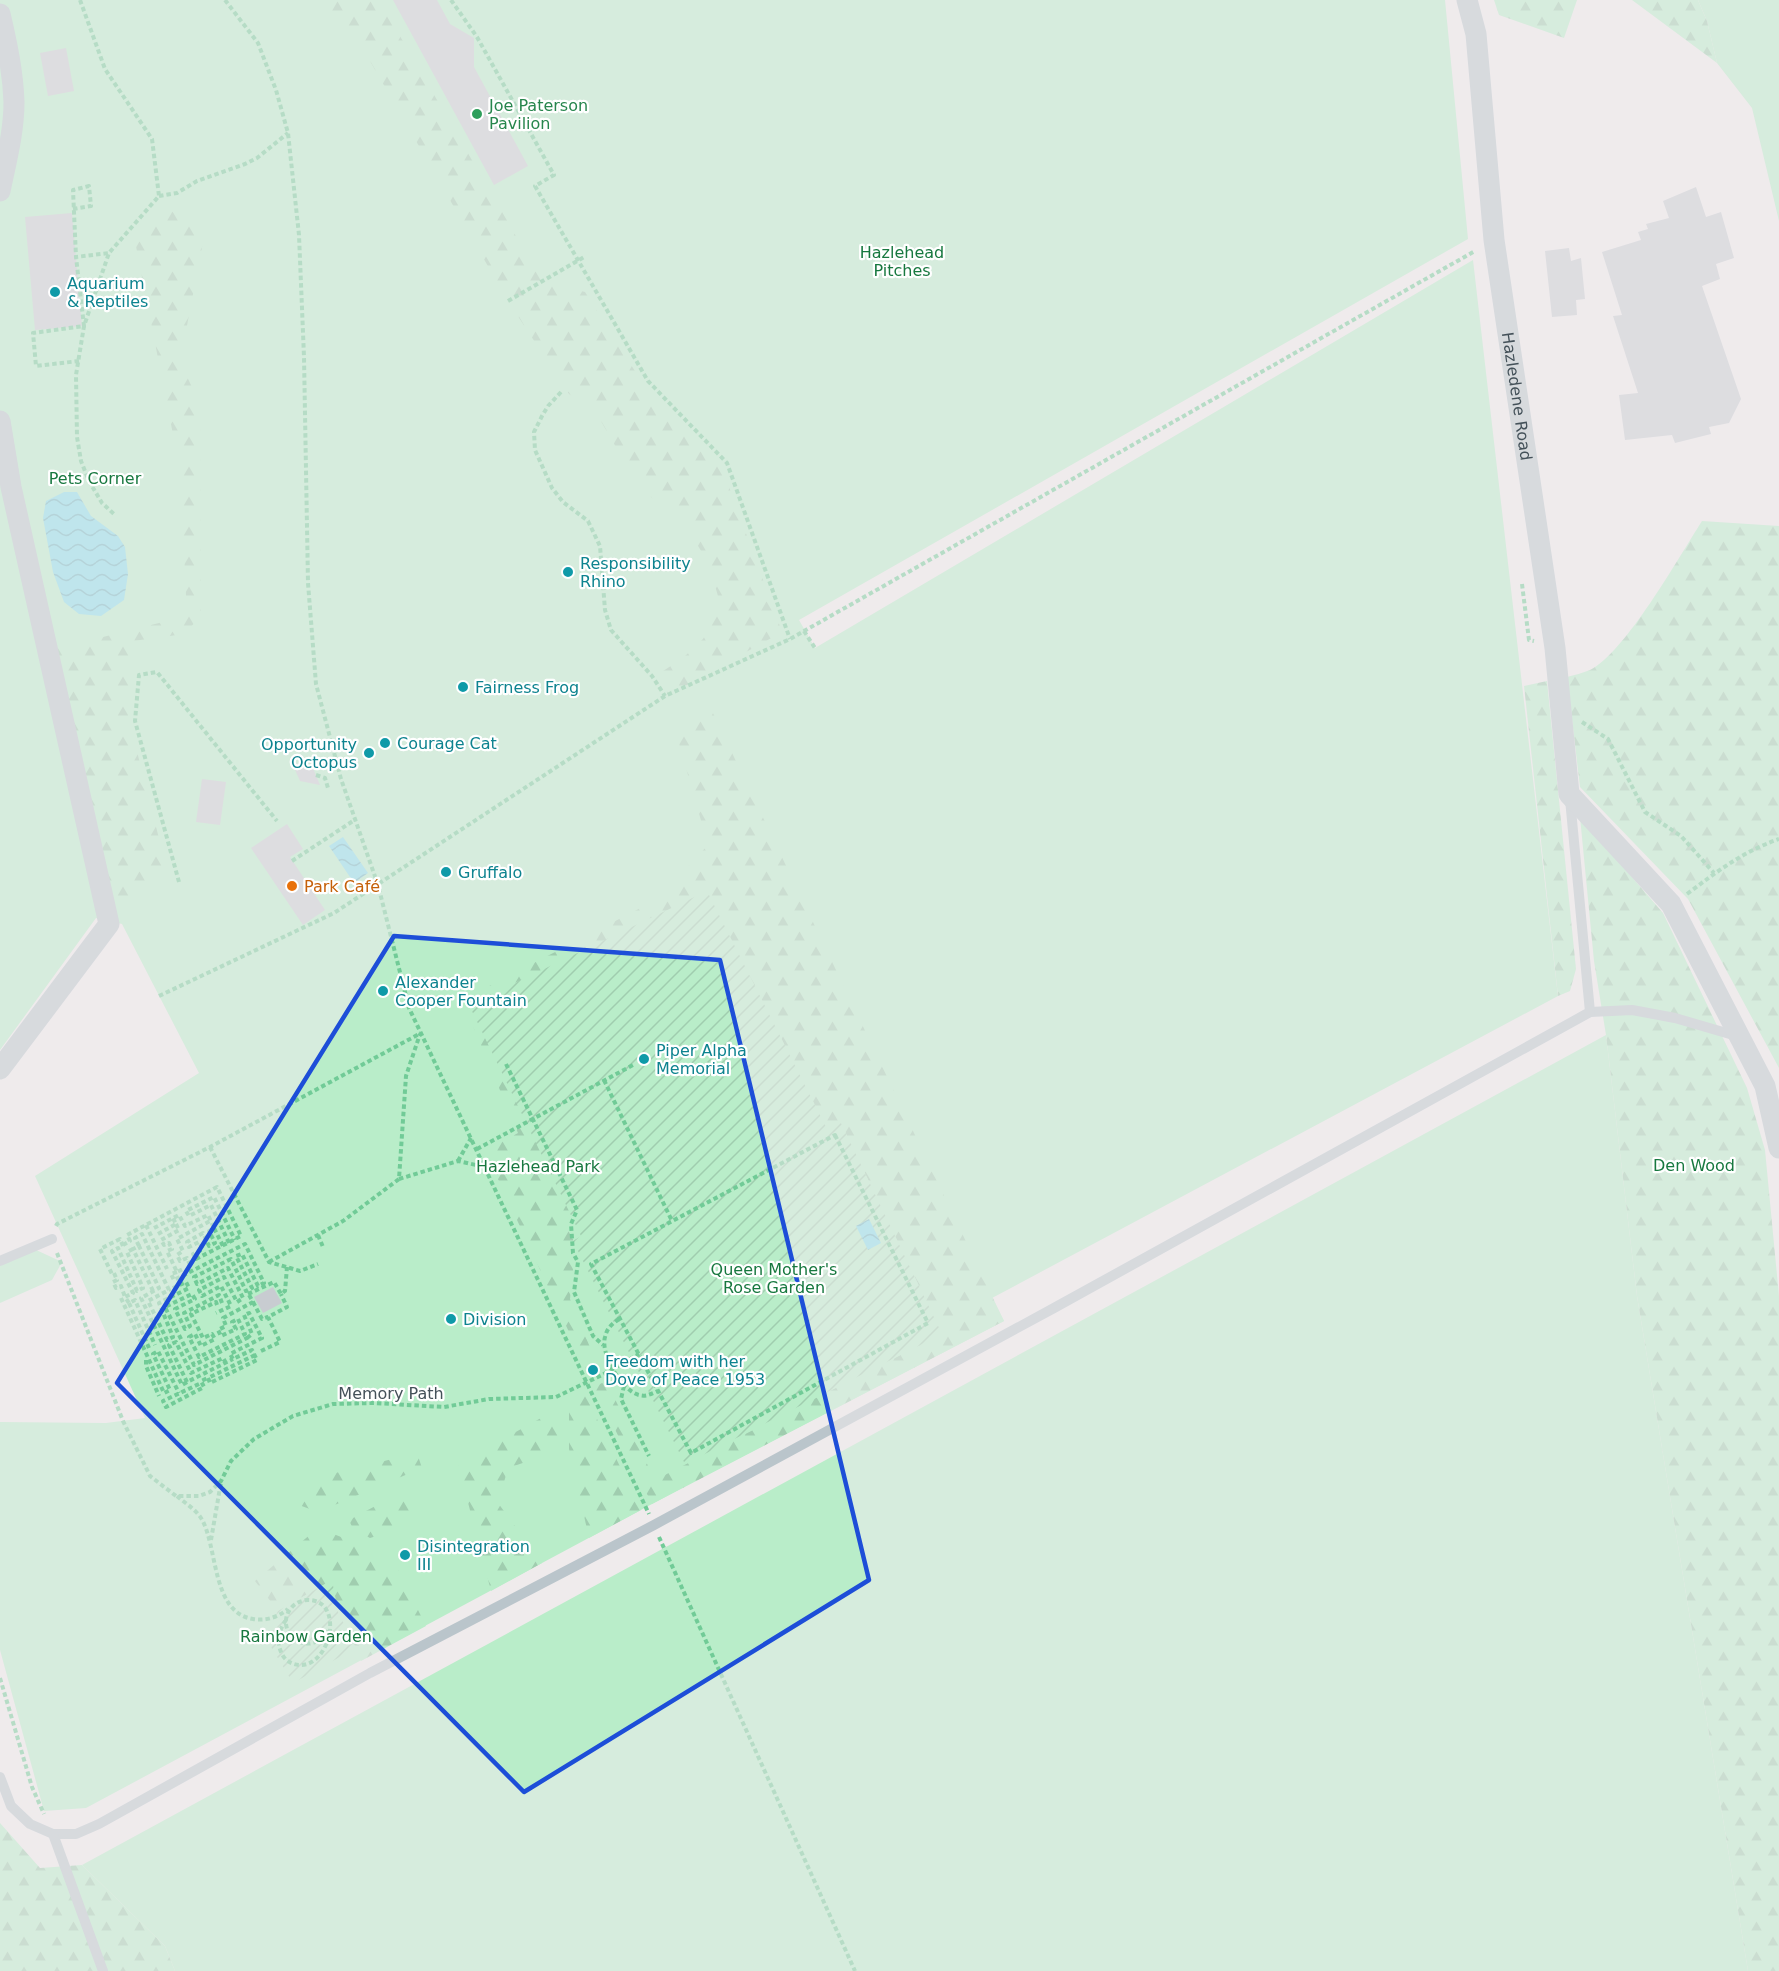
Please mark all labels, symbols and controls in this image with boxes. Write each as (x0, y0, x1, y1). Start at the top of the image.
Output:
place label: Joe Paterson Pavilion (488, 96, 588, 133)
marker: Joe Paterson Pavilion (470, 107, 484, 121)
park label: Hazlehead Pitches (860, 243, 944, 280)
place label: Aquarium & Reptiles (67, 274, 148, 311)
marker: Aquarium & Reptiles (48, 285, 62, 299)
street label: Hazledene Road (1498, 331, 1536, 462)
park label: Pets Corner (49, 469, 142, 488)
place label: Responsibility Rhino (580, 554, 691, 591)
marker: Responsibility Rhino (561, 565, 575, 579)
place label: Fairness Frog (475, 678, 579, 697)
marker: Fairness Frog (456, 680, 470, 694)
place label: Courage Cat (397, 734, 497, 753)
place label: Opportunity Octopus (261, 735, 357, 772)
marker: Courage Cat (378, 736, 392, 750)
marker: Opportunity Octopus (362, 746, 376, 760)
place label: Gruffalo (458, 863, 522, 882)
marker: Gruffalo (439, 865, 453, 879)
place label: Park Café (304, 877, 380, 896)
marker: Park Café (285, 879, 299, 893)
place label: Alexander Cooper Fountain (395, 973, 527, 1010)
marker: Alexander Cooper Fountain (376, 984, 390, 998)
place label: Piper Alpha Memorial (656, 1041, 747, 1078)
marker: Piper Alpha Memorial (637, 1052, 651, 1066)
park label: Den Wood (1653, 1156, 1735, 1175)
park label: Hazlehead Park (476, 1157, 601, 1176)
park label: Queen Mother's Rose Garden (711, 1260, 837, 1297)
place label: Division (463, 1310, 526, 1329)
marker: Division (444, 1312, 458, 1326)
place label: Freedom with her Dove of Peace 1953 (605, 1352, 765, 1389)
marker: Freedom with her Dove of Peace 1953 (586, 1363, 600, 1377)
street label: Memory Path (338, 1384, 444, 1403)
place label: Disintegration III (417, 1537, 530, 1574)
marker: Disintegration III (398, 1548, 412, 1562)
park label: Rainbow Garden (240, 1627, 372, 1646)

